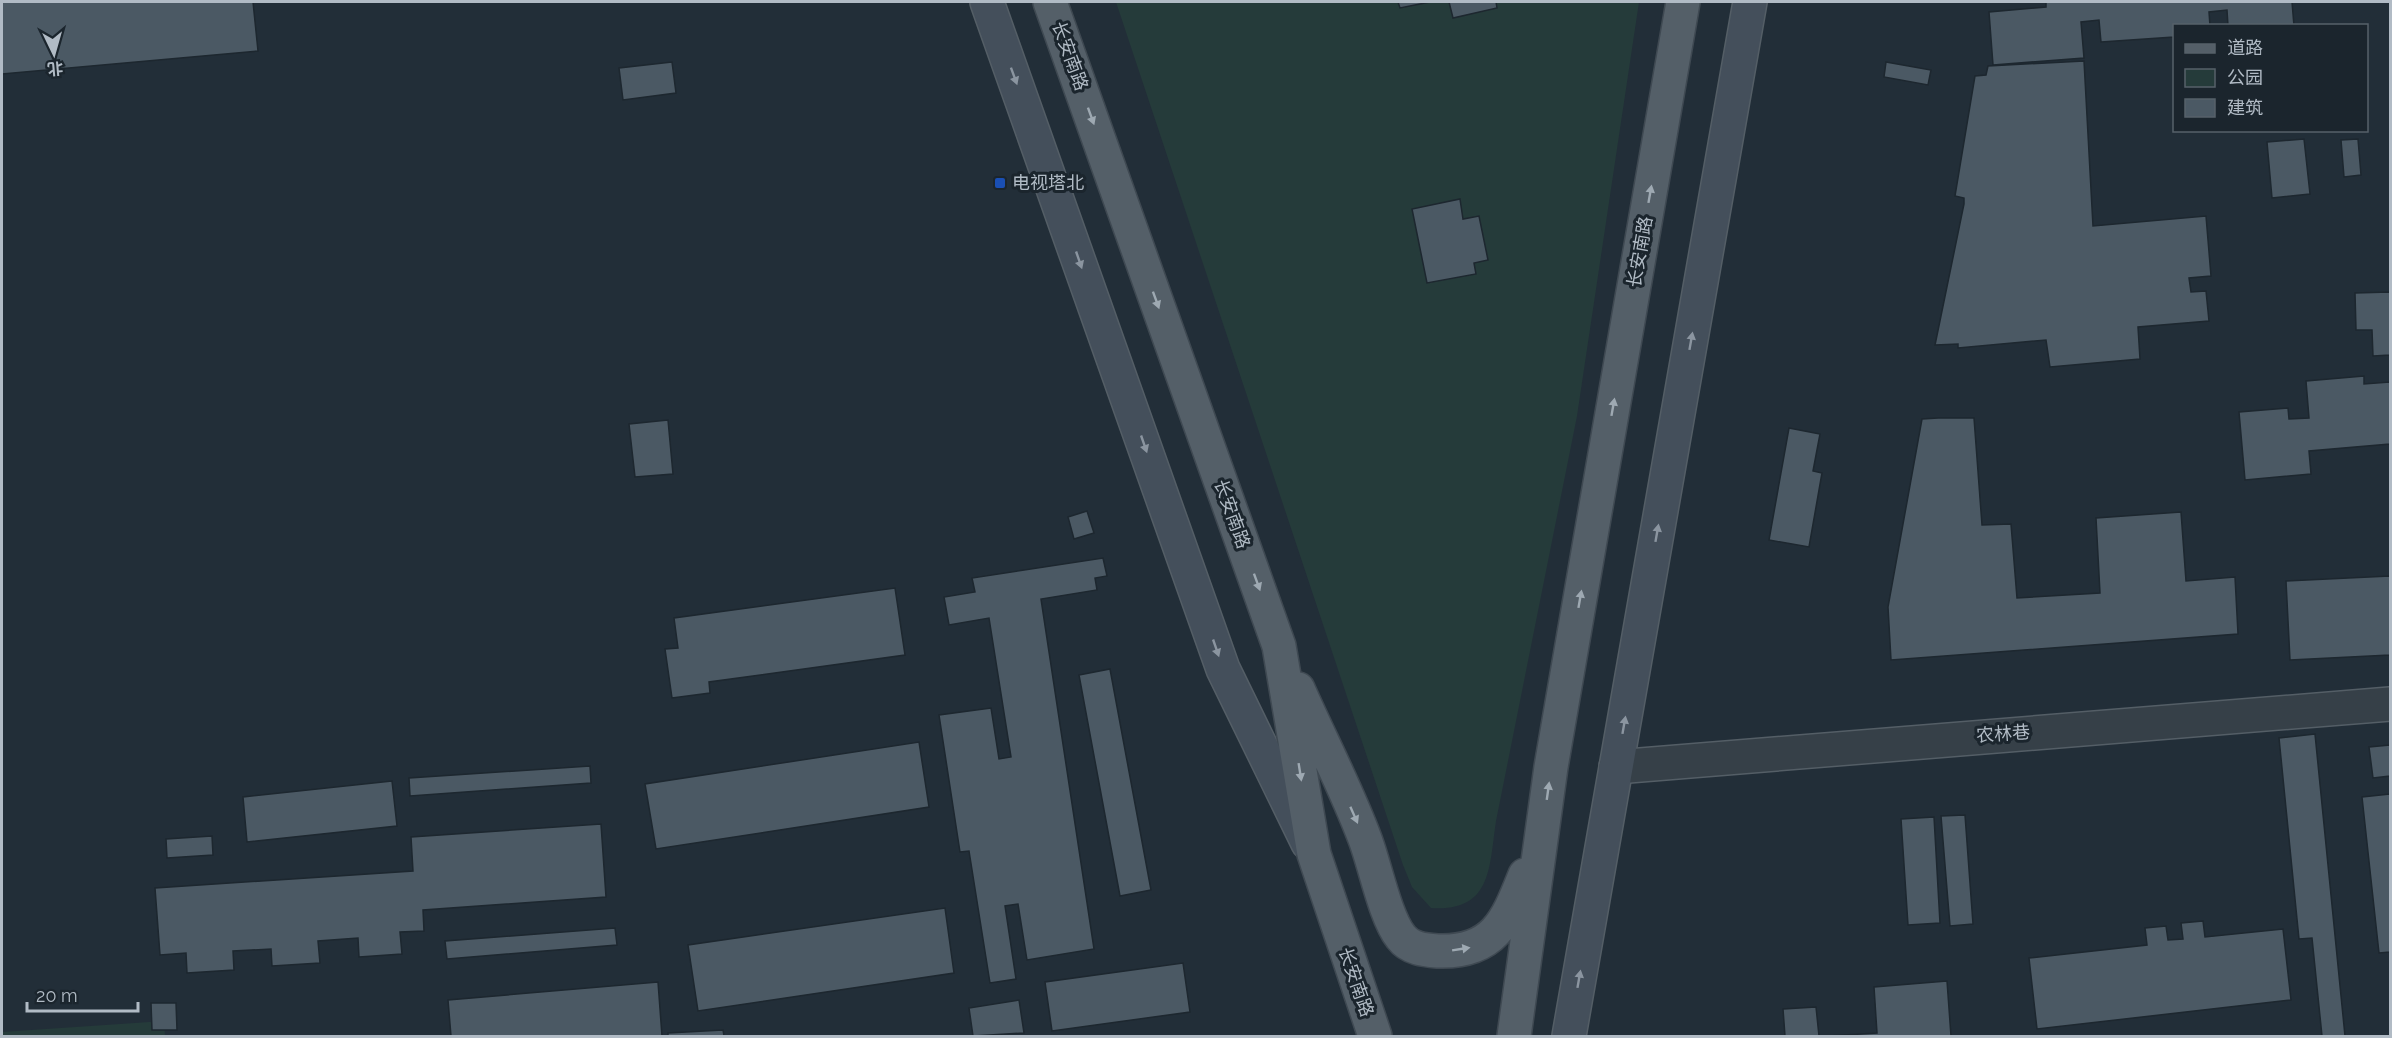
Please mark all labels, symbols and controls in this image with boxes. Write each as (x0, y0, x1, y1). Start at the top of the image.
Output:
street label: 长安南路 (1048, 18, 1093, 93)
north arrow (24, 24, 84, 84)
legend (2173, 24, 2368, 132)
text: 道路 (2227, 37, 2263, 58)
text: 北 (46, 58, 64, 79)
text: 公园 (2227, 67, 2263, 88)
one-way arrow (1009, 68, 1019, 86)
text: 建筑 (2227, 97, 2263, 118)
one-way arrow (1087, 107, 1096, 125)
place label: 电视塔北 (1012, 172, 1084, 193)
marker: 电视塔北 (993, 176, 1007, 190)
one-way arrow (1646, 184, 1655, 203)
street label: 长安南路 (1623, 215, 1656, 289)
one-way arrow (1074, 251, 1084, 269)
one-way arrow (1152, 291, 1162, 309)
one-way arrow (1687, 331, 1696, 350)
one-way arrow (1609, 397, 1618, 416)
one-way arrow (1139, 435, 1149, 453)
street label: 长安南路 (1210, 476, 1255, 551)
one-way arrow (1653, 523, 1662, 542)
one-way arrow (1252, 574, 1262, 592)
one-way arrow (1576, 589, 1585, 608)
one-way arrow (1211, 639, 1221, 657)
one-way arrow (1620, 715, 1629, 734)
street label: 农林巷 (1975, 721, 2031, 746)
one-way arrow (1296, 762, 1305, 781)
one-way arrow (1543, 782, 1552, 801)
one-way arrow (1350, 806, 1360, 824)
street label: 长安南路 (1335, 944, 1378, 1019)
one-way arrow (1452, 944, 1471, 953)
one-way arrow (1575, 969, 1584, 988)
scale bar (27, 975, 138, 1013)
text: 20 m (36, 985, 78, 1006)

